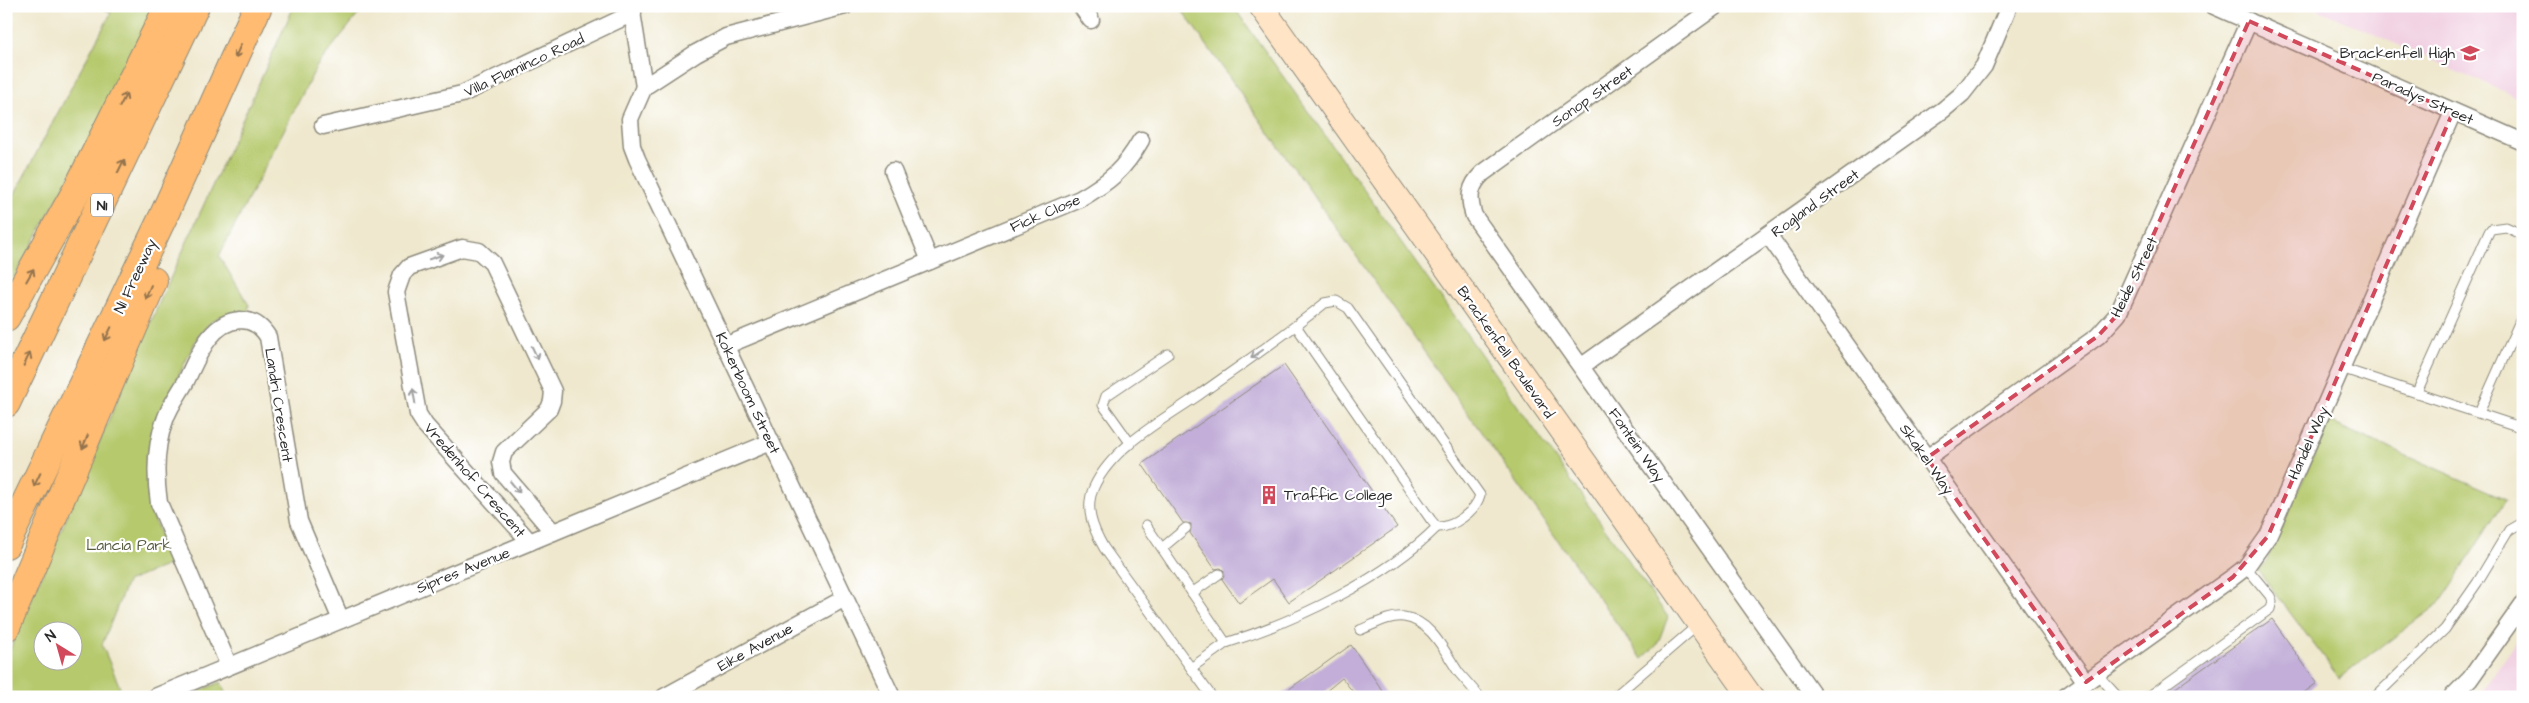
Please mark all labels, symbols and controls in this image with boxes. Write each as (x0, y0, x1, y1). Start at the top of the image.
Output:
street label: Villa Flaminco Road (461, 28, 588, 102)
school or university icon: Brackenfell High (2459, 42, 2481, 64)
one-way arrow (233, 43, 243, 58)
place label: Brackenfell High (2340, 43, 2456, 65)
street label: Sonop Street (1547, 61, 1637, 132)
street label: Paradys Street (2368, 67, 2477, 131)
one-way arrow (119, 93, 128, 108)
one-way arrow (116, 158, 126, 173)
street label: Rogland Street (1767, 164, 1864, 243)
street label: Fick Close (1007, 189, 1084, 238)
road number: N1 (91, 194, 113, 216)
street label: Heide Street (2106, 233, 2163, 321)
street label: N1 Freeway (109, 235, 163, 317)
one-way arrow (427, 252, 443, 261)
one-way arrow (26, 268, 36, 282)
street label: Brackenfell Boulevard (1452, 282, 1559, 423)
one-way arrow (142, 284, 152, 299)
one-way arrow (103, 326, 112, 341)
street label: Kokerboom Street (710, 329, 785, 458)
one-way arrow (531, 345, 541, 360)
street label: Landri Crescent (259, 346, 298, 464)
one-way arrow (1250, 349, 1264, 359)
one-way arrow (23, 352, 33, 367)
one-way arrow (409, 388, 419, 404)
street label: Handel Way (2283, 403, 2335, 484)
street label: Fontein Way (1602, 404, 1670, 487)
street label: Vredenhof Crescent (419, 418, 530, 542)
street label: Skakel Way (1894, 420, 1959, 500)
one-way arrow (79, 434, 89, 449)
one-way arrow (32, 472, 41, 487)
one-way arrow (509, 480, 520, 493)
building icon: Traffic College (1258, 484, 1280, 506)
place label: Traffic College (1284, 485, 1393, 507)
park label: Lancia Park (86, 535, 172, 556)
street label: Sipres Avenue (413, 542, 513, 599)
street label: Eike Avenue (714, 618, 797, 677)
north arrow (32, 620, 82, 670)
text: N (41, 626, 60, 647)

